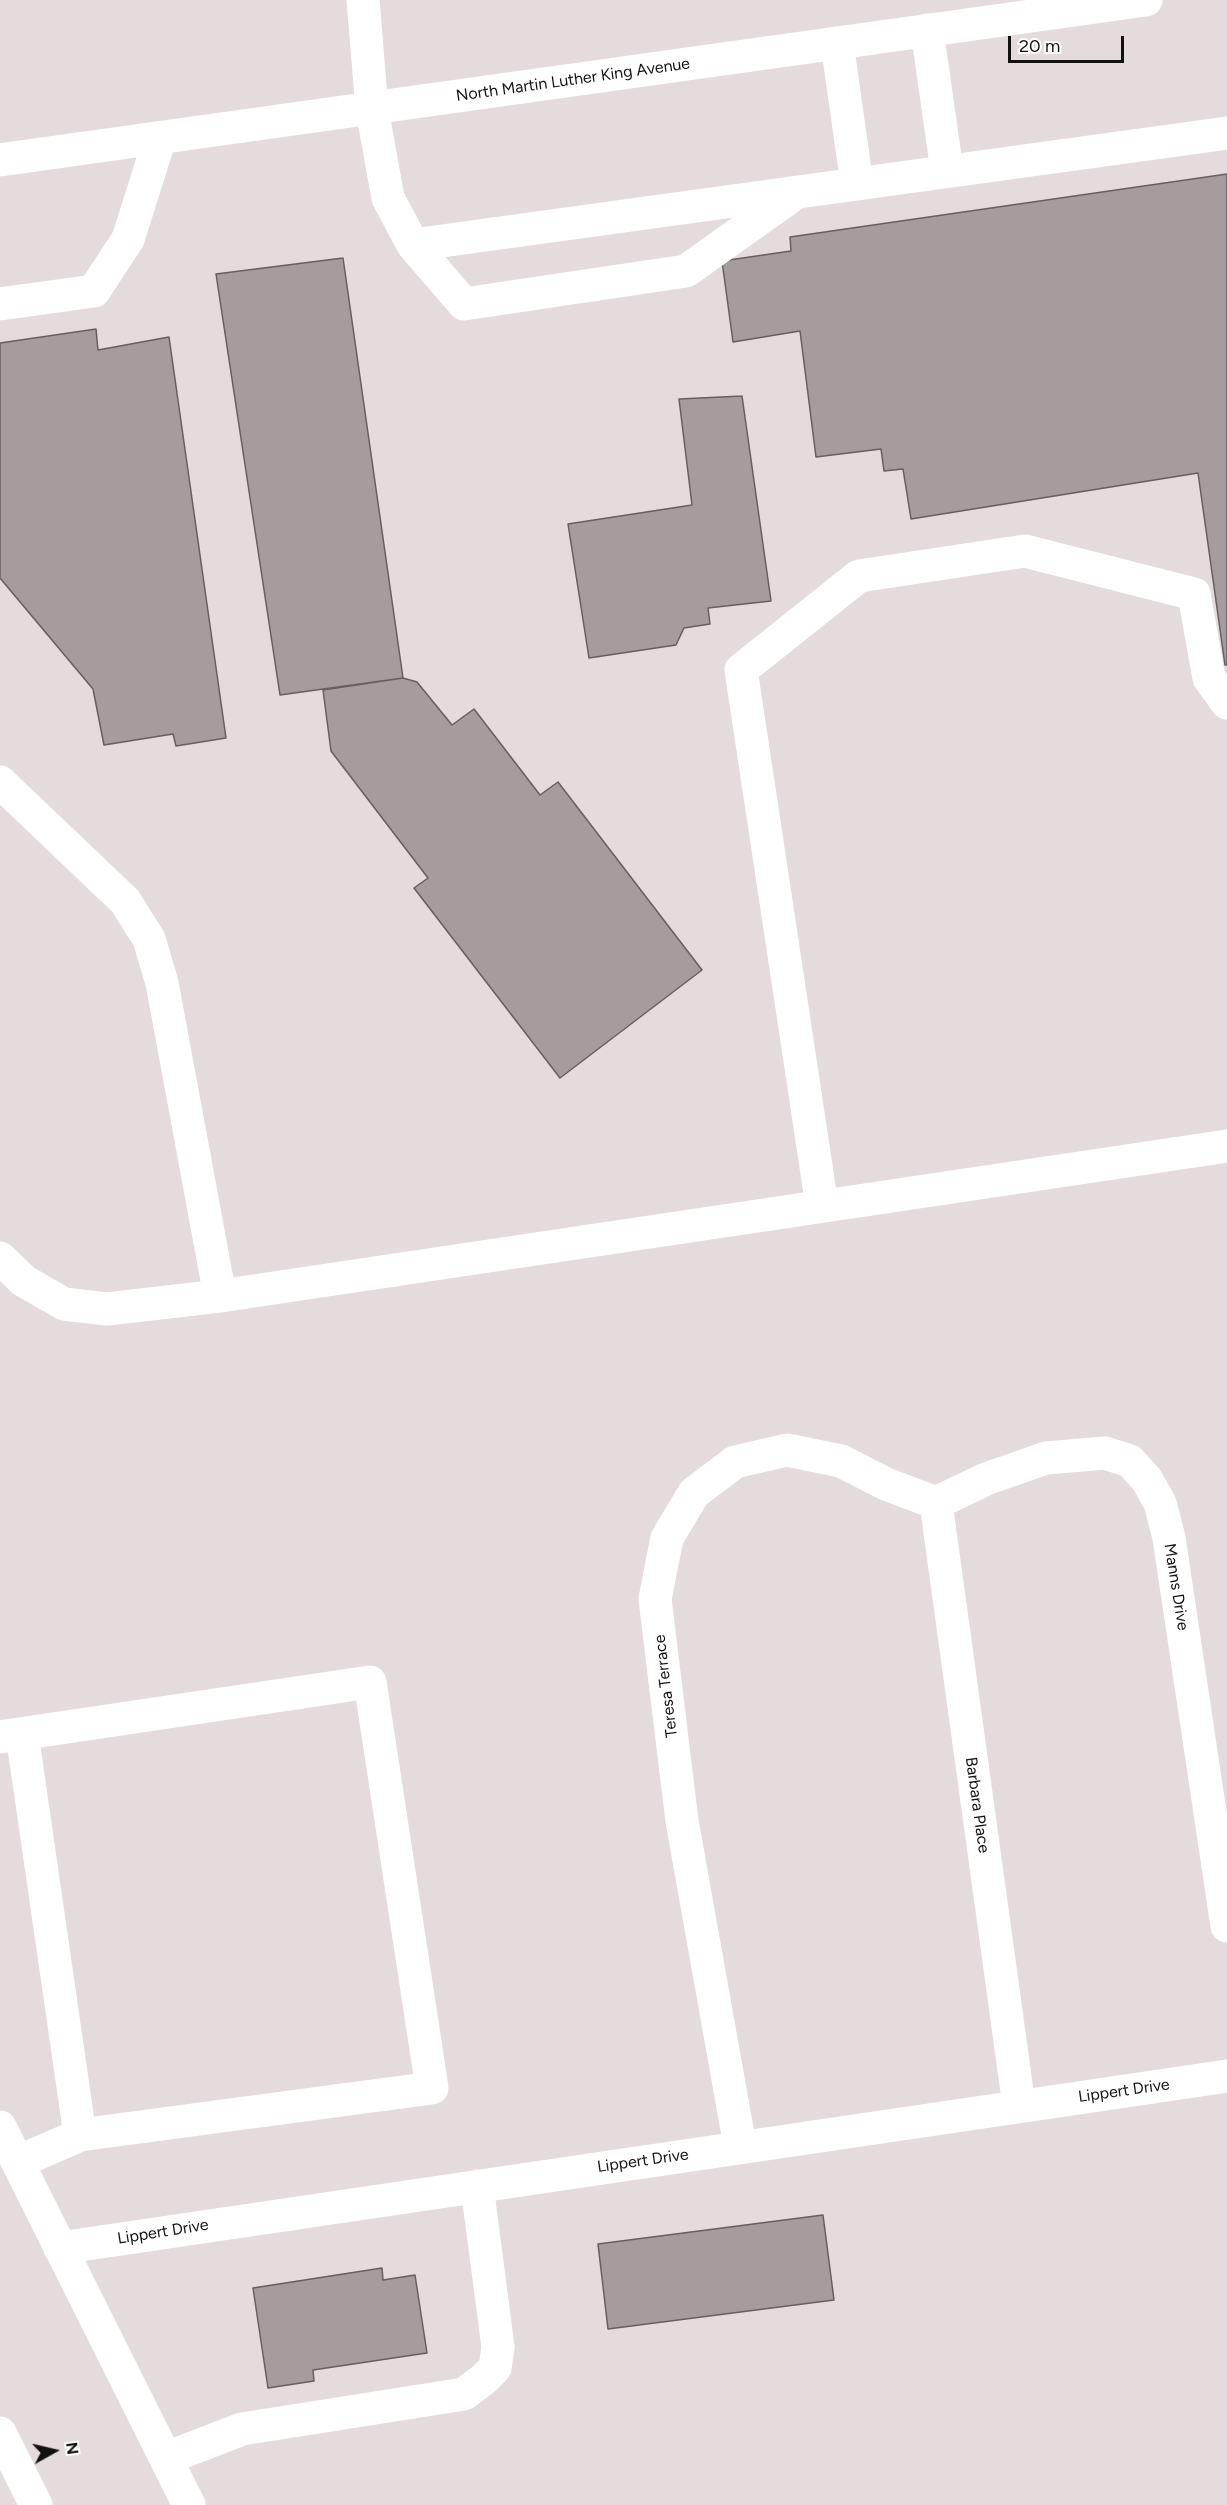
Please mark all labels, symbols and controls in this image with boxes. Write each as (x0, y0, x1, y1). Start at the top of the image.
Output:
scale bar (1011, 24, 1126, 62)
text: 20 m (1019, 35, 1060, 57)
street label: North Martin Luther King Avenue (455, 54, 691, 106)
street label: Manns Drive (1160, 1542, 1192, 1632)
street label: Teresa Terrace (650, 1634, 682, 1738)
street label: Barbara Place (961, 1756, 993, 1854)
street label: Lippert Drive (1077, 2075, 1171, 2107)
street label: Lippert Drive (596, 2145, 690, 2177)
street label: Lippert Drive (116, 2215, 210, 2249)
north arrow (24, 2421, 84, 2481)
text: N (62, 2441, 83, 2456)

